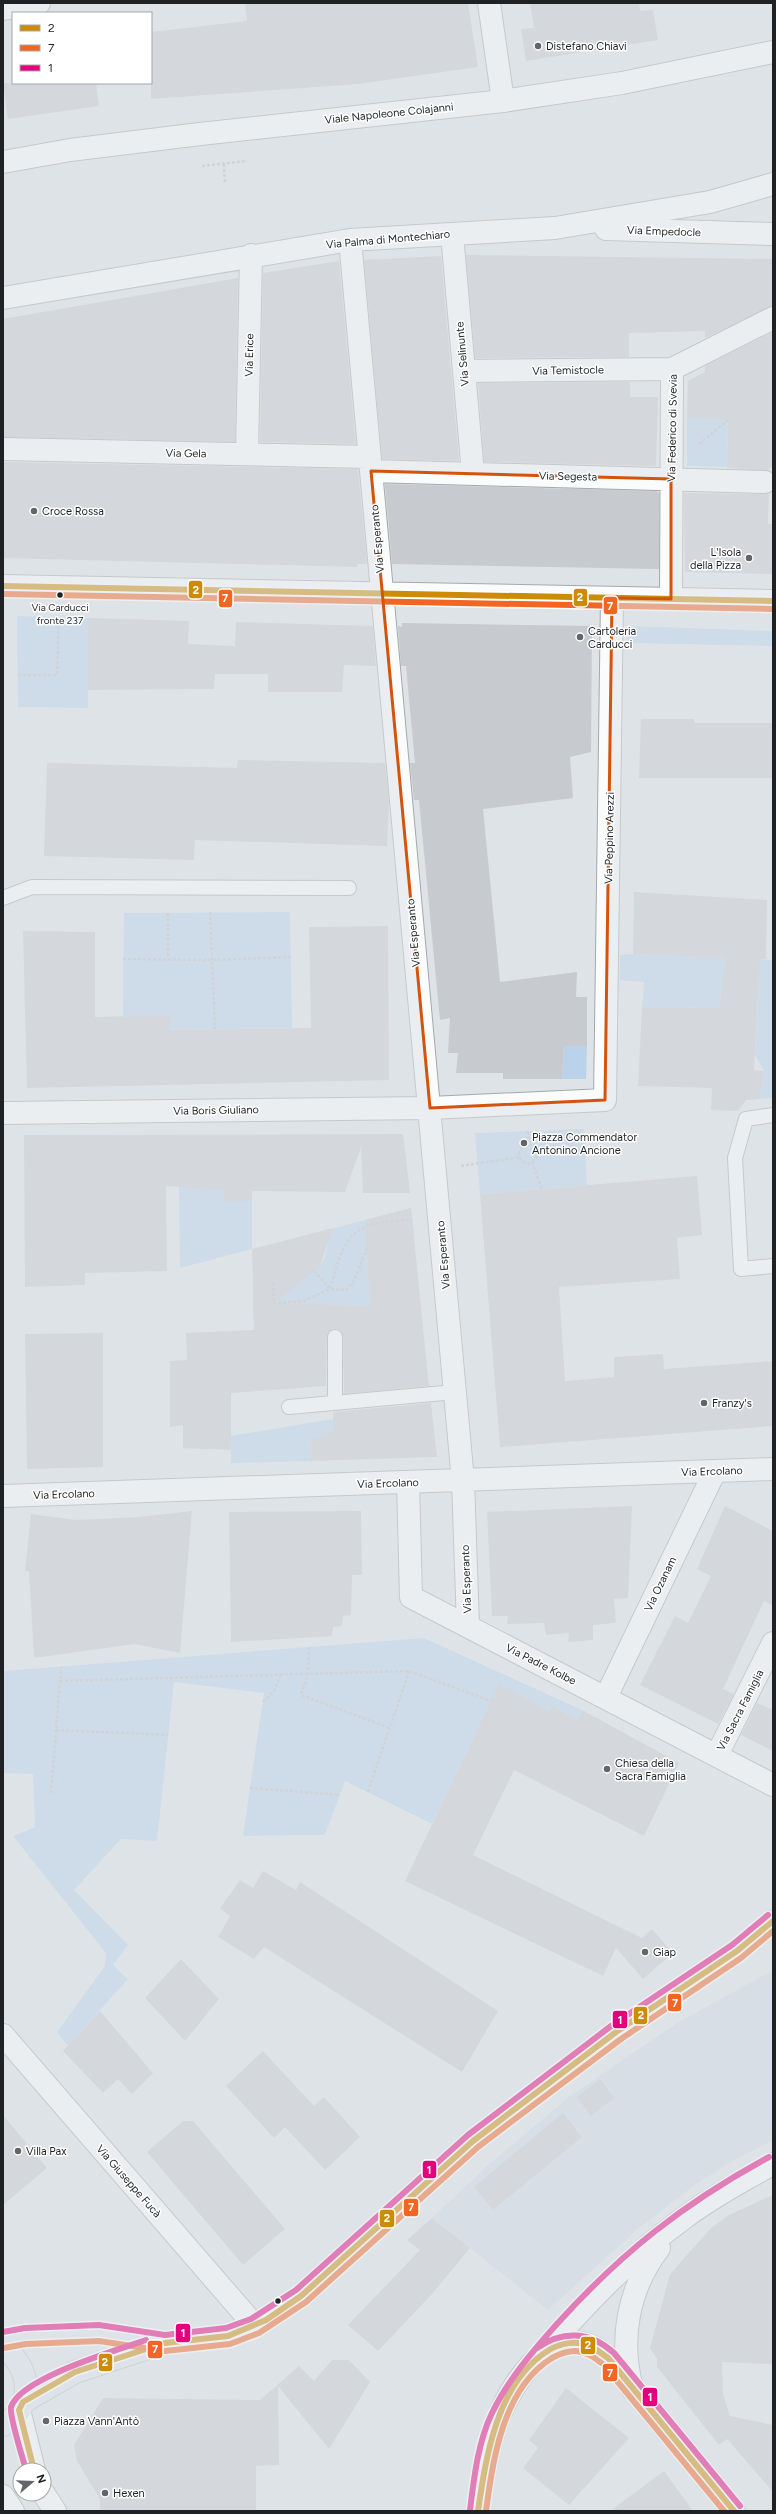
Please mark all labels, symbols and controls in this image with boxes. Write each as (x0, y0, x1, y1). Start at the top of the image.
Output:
legend (12, 12, 152, 84)
text: 2 (48, 21, 55, 35)
place label: Distefano Chiavi (546, 40, 627, 53)
text: 7 (48, 41, 55, 55)
marker: Distefano Chiavi (533, 41, 543, 51)
text: 1 (48, 61, 53, 75)
street label: Viale Napoleone Colajanni (324, 100, 454, 127)
street label: Via Empedocle (627, 224, 701, 239)
street label: Via Palma di Montechiaro (325, 228, 451, 251)
street label: Via Selinunte (453, 321, 472, 387)
street label: Via Erice (243, 333, 256, 377)
street label: Via Temistocle (532, 363, 604, 378)
street label: Via Federico di Svevia (665, 374, 680, 482)
street label: Via Gela (165, 447, 207, 460)
street label: Via Segesta (539, 469, 597, 484)
street label: Via Esperanto (368, 504, 387, 574)
place label: Croce Rossa (42, 505, 104, 518)
marker: Croce Rossa (29, 506, 39, 516)
place label: L'Isola della Pizza (690, 546, 741, 572)
marker: L'Isola della Pizza (744, 553, 754, 563)
line badge: 2 (188, 580, 203, 599)
text: 2 (193, 584, 199, 597)
line badge: 2 (573, 588, 588, 607)
line badge: 7 (218, 589, 233, 608)
marker: Via Carducci fronte 237 (55, 590, 65, 600)
text: 2 (577, 591, 583, 604)
text: 7 (222, 592, 228, 605)
line badge: 7 (603, 596, 618, 615)
text: 7 (607, 600, 613, 613)
place label: Via Carducci fronte 237 (31, 601, 89, 627)
place label: Cartoleria Carducci (588, 625, 636, 651)
marker: Cartoleria Carducci (575, 632, 585, 642)
street label: Via Peppino Arezzi (602, 792, 617, 884)
street label: Via Esperanto (404, 898, 423, 968)
street label: Via Boris Giuliano (173, 1103, 259, 1118)
place label: Piazza Commendator Antonino Ancione (532, 1131, 637, 1157)
marker: Piazza Commendator Antonino Ancione (519, 1138, 529, 1148)
street label: Via Esperanto (434, 1220, 453, 1290)
place label: Franzy's (712, 1397, 752, 1410)
marker: Franzy's (699, 1398, 709, 1408)
street label: Via Ercolano (681, 1464, 743, 1479)
street label: Via Ercolano (357, 1476, 419, 1491)
street label: Via Ercolano (33, 1487, 95, 1502)
street label: Via Esperanto (459, 1544, 474, 1614)
street label: Via Ozanam (642, 1555, 679, 1614)
street label: Via Padre Kolbe (503, 1641, 578, 1688)
street label: Via Sacra Famiglia (714, 1667, 767, 1753)
place label: Chiesa della Sacra Famiglia (615, 1757, 686, 1783)
marker: Chiesa della Sacra Famiglia (602, 1764, 612, 1774)
place label: Giap (653, 1946, 677, 1959)
marker: Giap (640, 1947, 650, 1957)
line badge: 7 (667, 1993, 682, 2012)
text: 7 (672, 1997, 678, 2010)
line badge: 2 (633, 2006, 648, 2025)
text: 2 (638, 2009, 644, 2022)
line badge: 1 (612, 2010, 628, 2029)
text: 1 (618, 2014, 622, 2027)
street label: Via Giuseppe Fucà (94, 2142, 164, 2220)
place label: Villa Pax (26, 2145, 67, 2158)
marker: Villa Pax (13, 2146, 23, 2156)
line badge: 1 (422, 2160, 437, 2179)
text: 1 (427, 2164, 431, 2177)
line badge: 7 (403, 2198, 419, 2217)
text: 7 (408, 2201, 414, 2214)
line badge: 2 (379, 2209, 395, 2228)
text: 2 (384, 2212, 390, 2225)
unlabelled marker (273, 2296, 283, 2306)
line badge: 1 (175, 2323, 191, 2343)
text: 1 (181, 2327, 185, 2340)
line badge: 2 (580, 2336, 596, 2355)
text: 2 (585, 2339, 591, 2352)
line badge: 7 (147, 2340, 163, 2359)
text: 7 (152, 2343, 158, 2356)
line badge: 2 (98, 2353, 113, 2372)
text: 2 (102, 2356, 108, 2369)
line badge: 7 (602, 2363, 618, 2382)
text: 7 (607, 2367, 613, 2380)
line badge: 1 (642, 2387, 658, 2407)
text: 1 (648, 2391, 652, 2404)
place label: Piazza Vann'Antò (54, 2415, 139, 2428)
marker: Piazza Vann'Antò (41, 2416, 51, 2426)
north arrow (12, 2462, 52, 2502)
text: N (33, 2473, 49, 2485)
place label: Hexen (113, 2487, 145, 2500)
marker: Hexen (100, 2488, 110, 2498)

